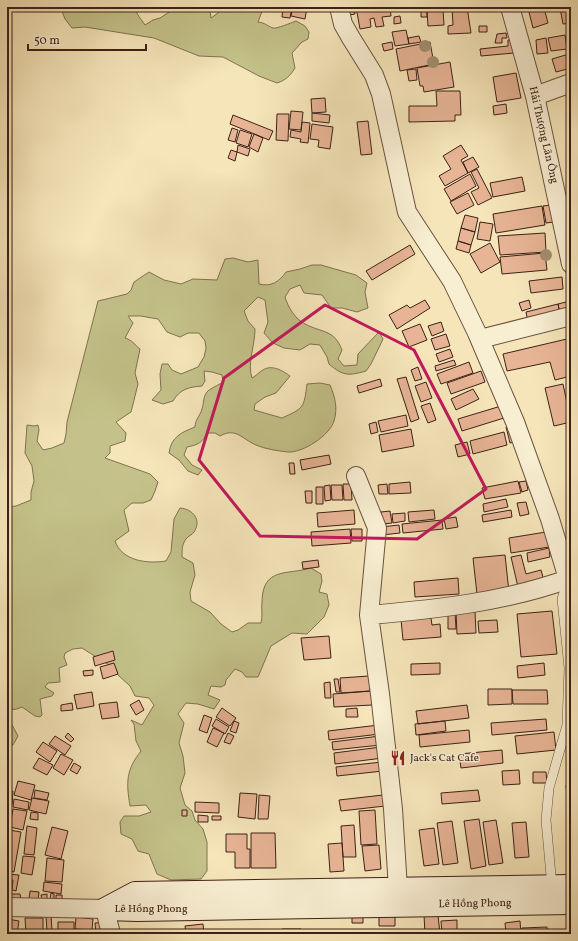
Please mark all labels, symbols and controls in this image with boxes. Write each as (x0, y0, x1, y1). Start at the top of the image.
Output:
scale bar (28, 26, 146, 52)
text: 50 m (34, 33, 60, 49)
street label: Hải Thượng Lãn Ông (525, 85, 562, 185)
restaurant icon: Jack's Cat Cafe (389, 749, 407, 767)
place label: Jack's Cat Cafe (410, 751, 479, 766)
street label: Lê Hồng Phong (438, 896, 512, 912)
street label: Lê Hồng Phong (114, 902, 188, 917)

